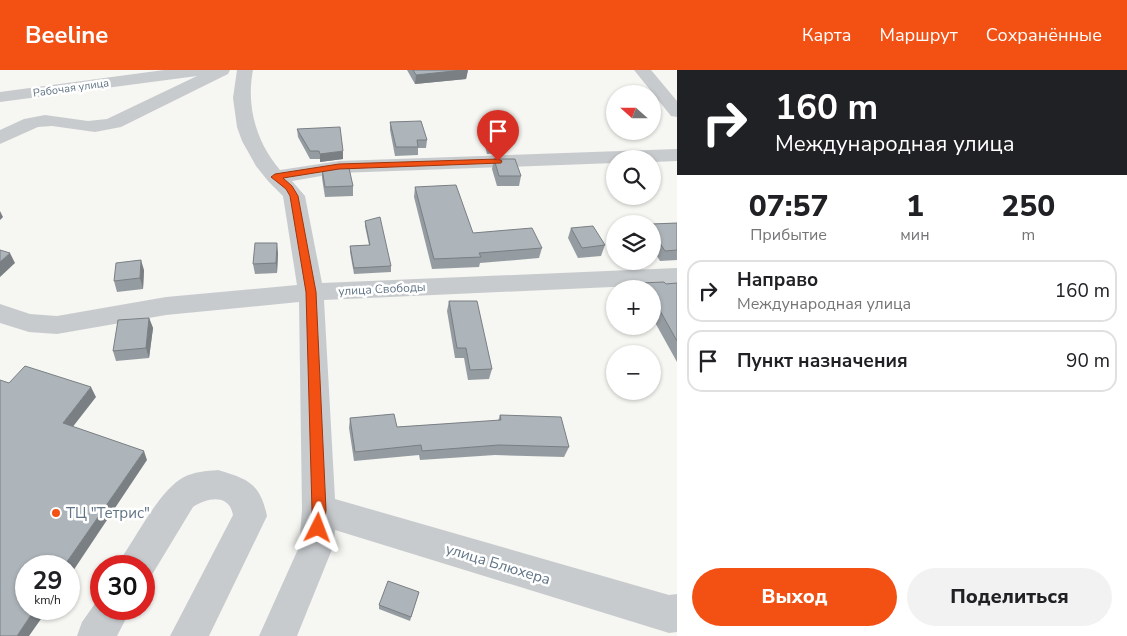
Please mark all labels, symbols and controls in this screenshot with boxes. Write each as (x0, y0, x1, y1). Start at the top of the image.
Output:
text: Beeline (25, 19, 108, 51)
text: Карта (802, 23, 852, 47)
text: Маршрут (880, 23, 958, 47)
text: Сохранённые (986, 23, 1102, 47)
street label: Рабочая улица (32, 75, 110, 101)
text: 160 m (775, 84, 878, 131)
north arrow (606, 85, 661, 140)
map controls (606, 85, 661, 400)
icon: right (692, 90, 757, 155)
pin (477, 110, 519, 161)
icon: arrive (484, 117, 512, 145)
text: Международная улица (775, 129, 1015, 159)
button: search (606, 150, 661, 205)
text: 07:57 (749, 186, 829, 227)
text: 1 (906, 186, 924, 227)
text: 250 (1001, 186, 1055, 227)
button: layers (606, 215, 661, 270)
text: Прибытие (750, 224, 827, 246)
text: мин (900, 224, 930, 246)
text: m (1021, 224, 1035, 246)
text: Направо (737, 267, 818, 293)
icon: right (694, 277, 722, 305)
text: 160 m (1055, 278, 1110, 304)
street label: улица Свободы (338, 279, 426, 299)
button: + (606, 280, 661, 335)
text: Международная улица (737, 293, 911, 315)
button: − (606, 345, 661, 400)
icon: arrive (694, 347, 722, 375)
text: Пункт назначения (737, 348, 908, 374)
text: 90 m (1066, 348, 1110, 374)
position arrow (291, 501, 343, 553)
place label: ТЦ "Тетрис" (66, 503, 150, 523)
marker: ТЦ "Тетрис" (50, 507, 62, 519)
street label: улица Блюхера (443, 539, 553, 589)
speed limit sign: 30 (90, 555, 155, 620)
text: 29 (32, 564, 63, 598)
button: Выход (692, 568, 897, 626)
button: Поделиться (907, 568, 1112, 626)
text: km/h (34, 592, 61, 608)

